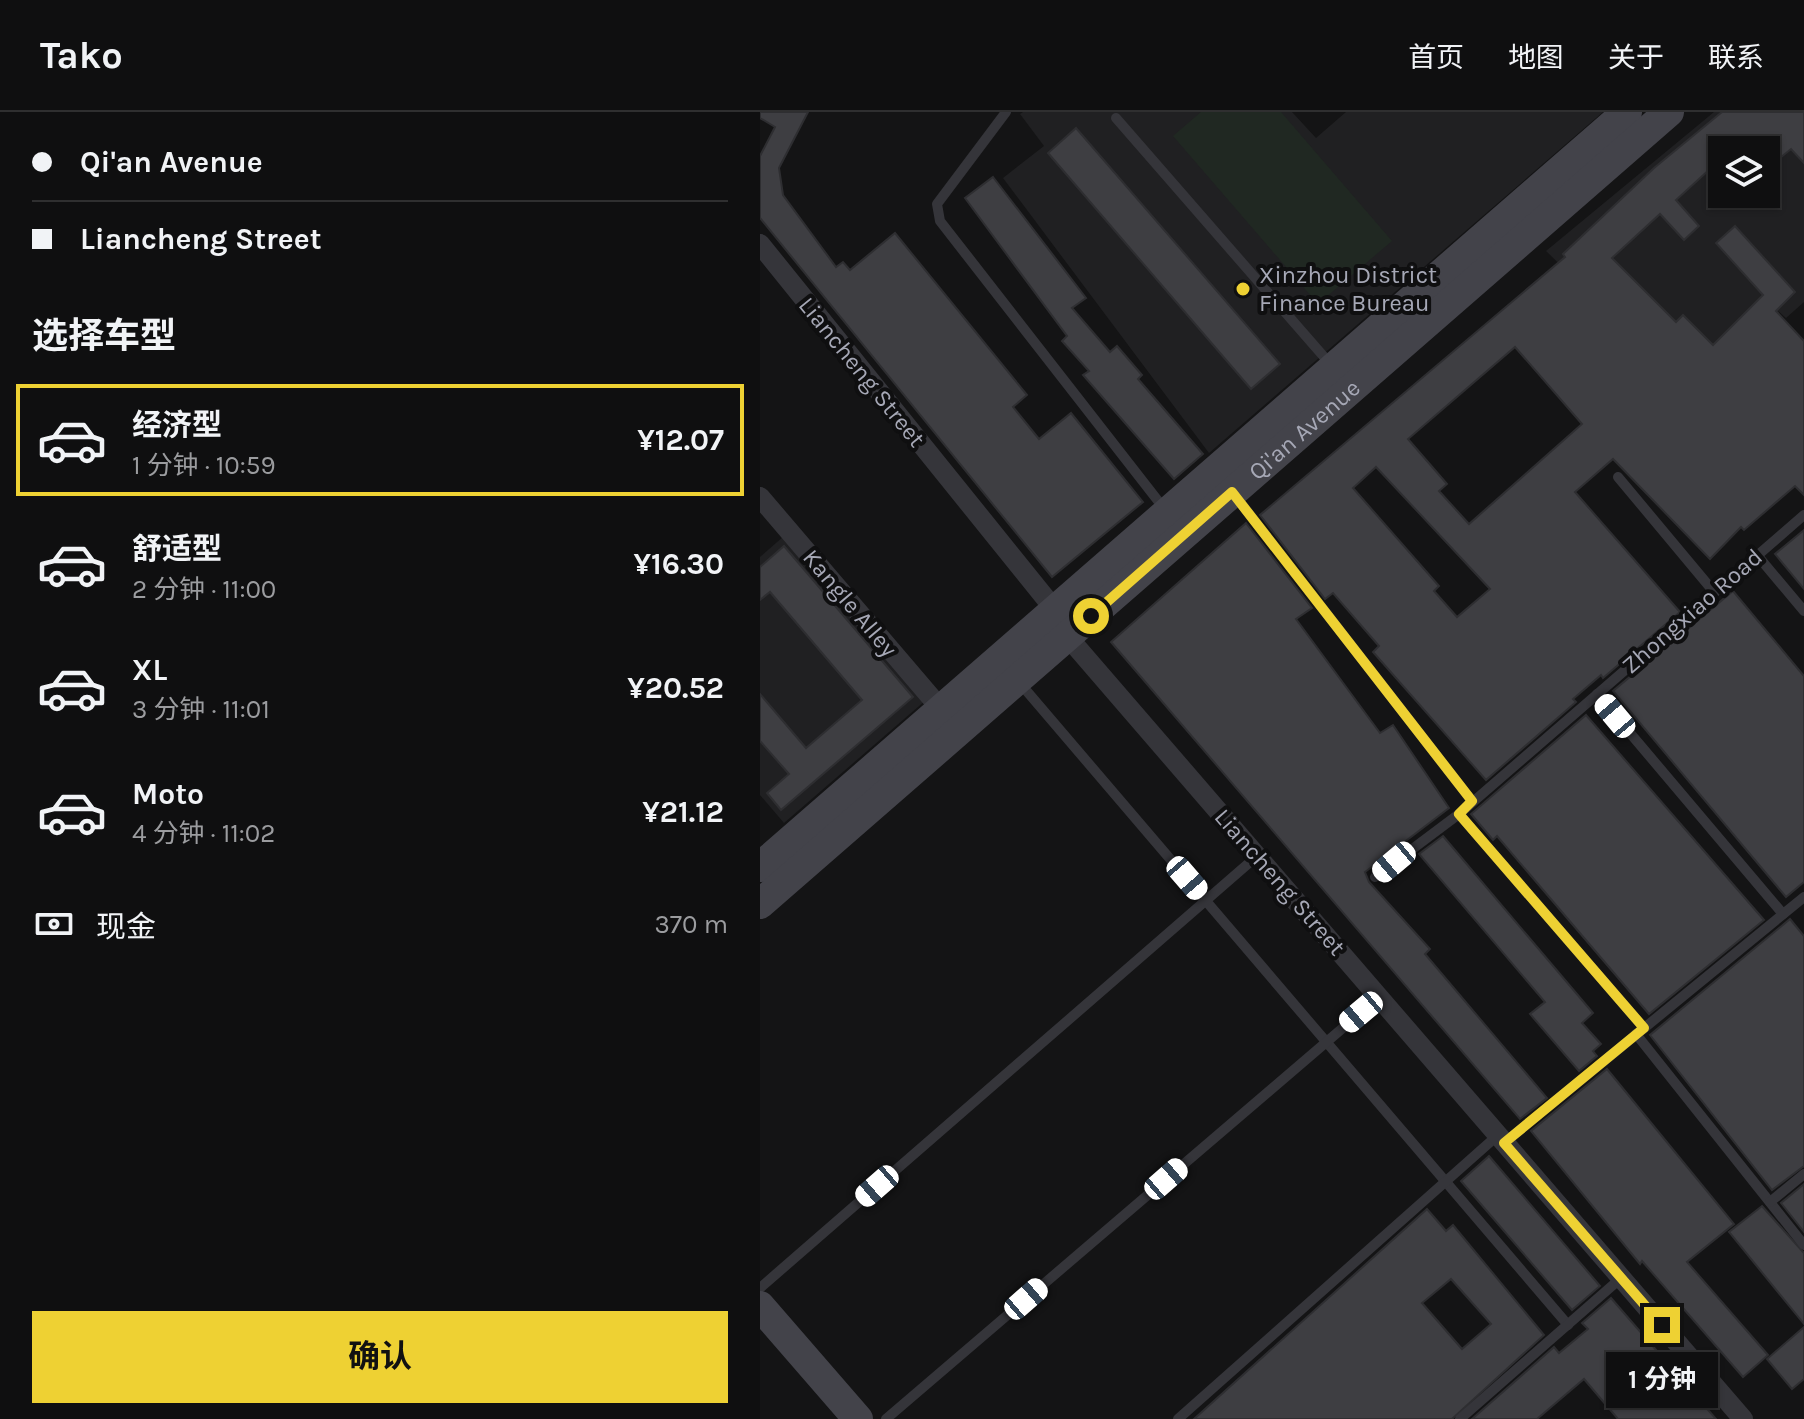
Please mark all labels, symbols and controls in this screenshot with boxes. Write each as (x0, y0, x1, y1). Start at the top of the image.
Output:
text: Tako (40, 33, 123, 78)
text: 首页 (1408, 41, 1464, 74)
text: 地图 (1508, 41, 1564, 74)
text: 关于 (1608, 41, 1664, 74)
text: 联系 (1708, 41, 1764, 74)
map controls (1708, 136, 1780, 208)
button: layers (1708, 136, 1780, 208)
text: Qi'an Avenue (80, 144, 263, 180)
text: Liancheng Street (80, 221, 322, 257)
place label: Xinzhou District Finance Bureau (1259, 261, 1437, 317)
marker: Xinzhou District Finance Bureau (1234, 280, 1252, 298)
street label: Liancheng Street (793, 291, 931, 453)
text: 选择车型 (32, 315, 176, 357)
street label: Qi'an Avenue (1243, 374, 1366, 486)
icon: car (36, 404, 108, 476)
text: 经济型 (132, 407, 222, 443)
text: ¥12.07 (637, 422, 724, 458)
text: 1 分钟 · 10:59 (132, 450, 276, 481)
icon: car (36, 528, 108, 600)
text: 舒适型 (132, 531, 222, 567)
street label: Zhongxiao Road (1616, 543, 1768, 679)
street label: Kangle Alley (797, 544, 903, 662)
text: ¥16.30 (633, 546, 724, 582)
text: 2 分钟 · 11:00 (132, 574, 276, 605)
route start (1073, 598, 1109, 634)
icon: car (36, 652, 108, 724)
text: XL (132, 652, 167, 688)
text: ¥20.52 (627, 670, 724, 706)
car (1590, 690, 1640, 742)
text: 3 分钟 · 11:01 (132, 694, 270, 725)
icon: car (36, 776, 108, 848)
text: Moto (132, 776, 204, 812)
text: ¥21.12 (642, 794, 724, 830)
street label: Liancheng Street (1209, 803, 1351, 961)
text: 4 分钟 · 11:02 (132, 818, 275, 849)
car (1368, 837, 1420, 887)
car (1162, 852, 1212, 904)
icon: cash (32, 902, 76, 946)
text: 现金 (96, 909, 156, 945)
text: 370 m (655, 909, 728, 940)
car (1335, 987, 1387, 1037)
car (1140, 1154, 1192, 1204)
car (851, 1161, 903, 1211)
car (1000, 1274, 1052, 1324)
route end (1644, 1307, 1680, 1343)
button: 确认 (32, 1311, 728, 1403)
callout: 1 分钟 (1606, 1353, 1718, 1409)
text: 1 分钟 (1628, 1364, 1696, 1395)

